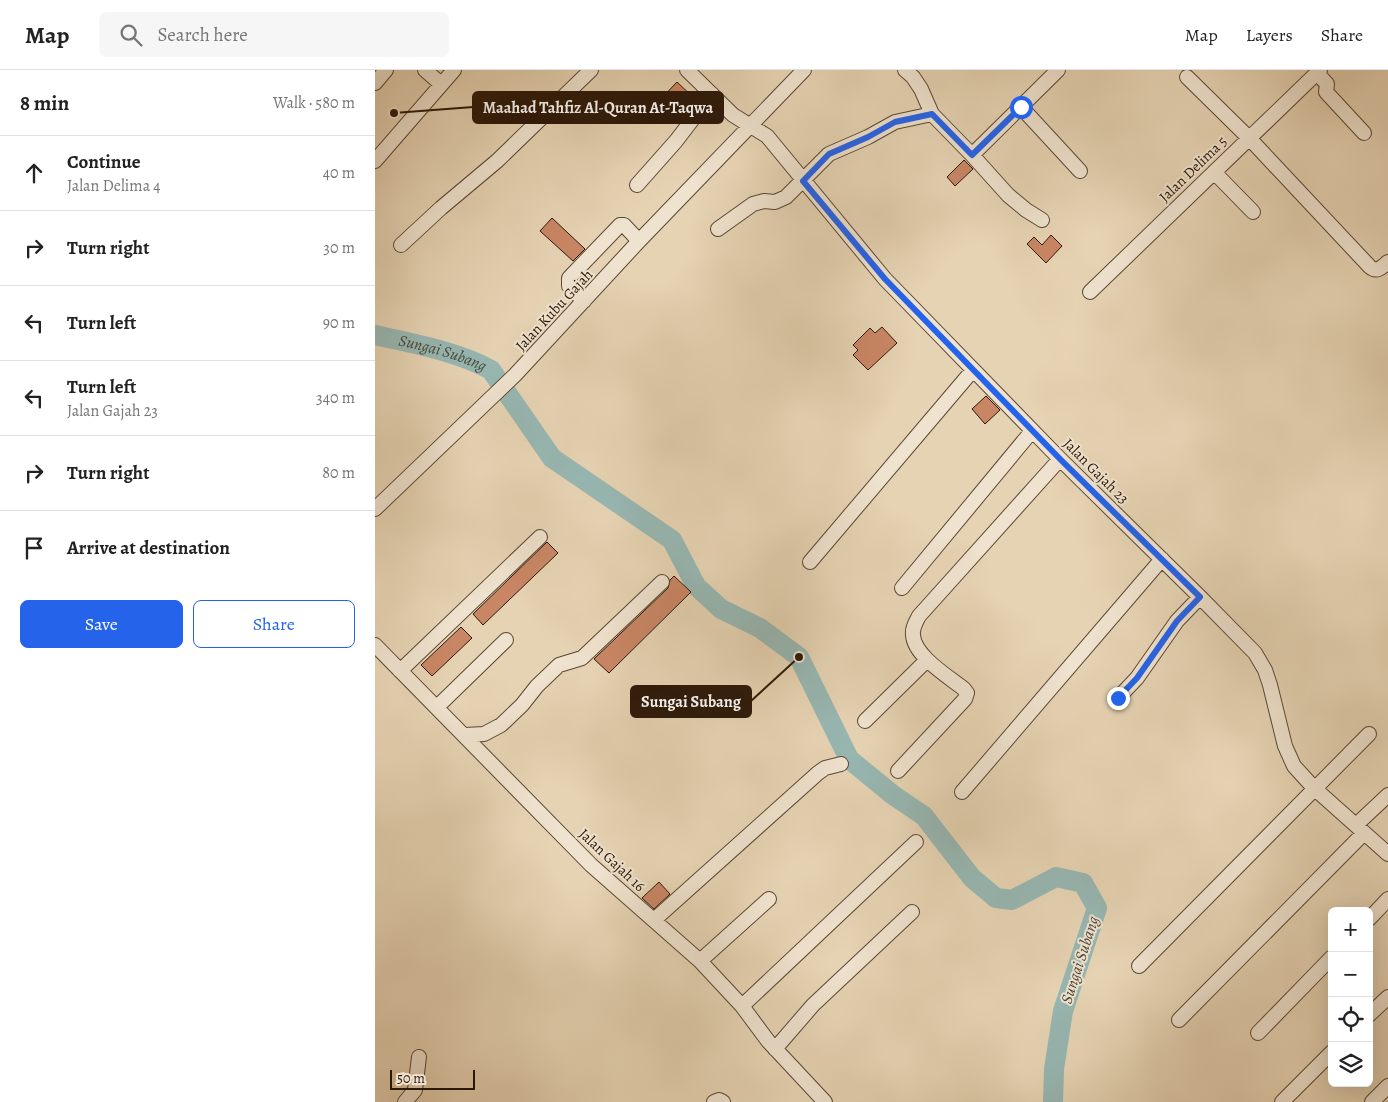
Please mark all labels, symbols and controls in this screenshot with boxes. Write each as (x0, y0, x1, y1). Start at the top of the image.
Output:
search box (99, 12, 449, 57)
text: Map (25, 19, 69, 51)
icon: search (117, 21, 145, 49)
text: Search here (157, 22, 248, 48)
text: Map (1185, 23, 1218, 47)
text: Layers (1246, 23, 1293, 47)
text: Share (1321, 23, 1363, 47)
text: 8 min (20, 89, 69, 117)
text: Walk · 580 m (273, 92, 355, 114)
callout: Maahad Tahfiz Al-Quran At-Taqwa (473, 92, 723, 123)
route start (1010, 96, 1033, 119)
text: Maahad Tahfiz Al-Quran At-Taqwa (483, 97, 713, 119)
street label: Jalan Delima 5 (1155, 131, 1231, 207)
text: Continue (67, 149, 141, 175)
icon: ahead (20, 159, 48, 187)
text: 40 m (323, 162, 355, 184)
text: Jalan Delima 4 (67, 175, 161, 197)
icon: right (20, 234, 48, 262)
text: Turn right (67, 235, 149, 261)
text: 30 m (323, 237, 355, 259)
street label: Jalan Kubu Gajah (511, 265, 597, 355)
icon: left (20, 309, 48, 337)
text: Turn left (67, 310, 136, 336)
text: 90 m (323, 312, 355, 334)
water label: Sungai Subang (397, 330, 490, 377)
text: Turn left (67, 374, 136, 400)
icon: left (20, 384, 48, 412)
text: 340 m (316, 387, 355, 409)
text: Jalan Gajah 23 (67, 400, 158, 422)
street label: Jalan Gajah 23 (1059, 434, 1133, 508)
icon: right (20, 459, 48, 487)
text: Turn right (67, 460, 149, 486)
text: 80 m (322, 462, 355, 484)
icon: arrive (20, 534, 48, 562)
text: Arrive at destination (67, 535, 230, 561)
button: Save (20, 600, 183, 648)
button: Share (193, 600, 355, 648)
callout: Sungai Subang (631, 686, 751, 717)
route end (1107, 687, 1130, 710)
text: Sungai Subang (641, 691, 742, 713)
street label: Jalan Gajah 16 (574, 824, 650, 896)
map controls (1328, 907, 1373, 1087)
button: + (1328, 907, 1373, 952)
water label: Sungai Subang (1055, 913, 1105, 1007)
button: − (1328, 952, 1373, 997)
button: locate (1328, 997, 1373, 1042)
button: layers (1328, 1042, 1373, 1087)
scale bar (390, 1067, 475, 1090)
text: 50 m (397, 1069, 425, 1088)

